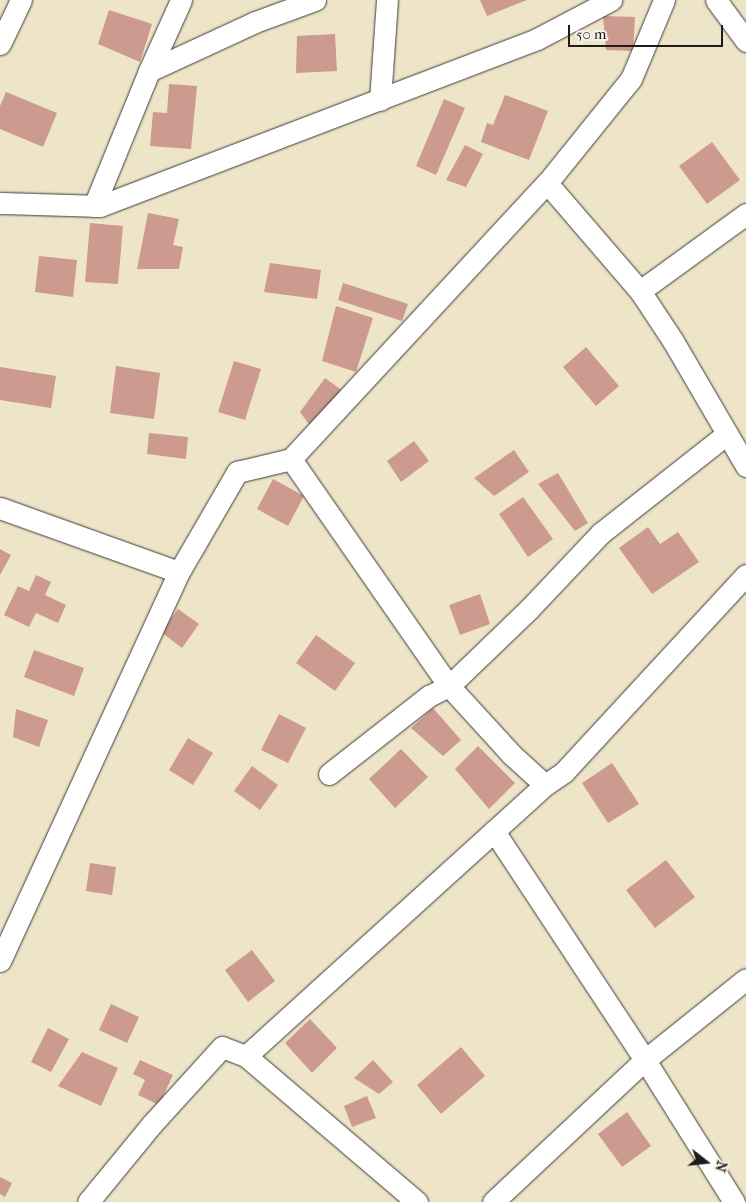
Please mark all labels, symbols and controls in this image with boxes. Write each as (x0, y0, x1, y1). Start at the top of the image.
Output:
scale bar (571, 15, 726, 47)
text: 50 m (576, 25, 606, 43)
north arrow (681, 1137, 731, 1187)
text: N (711, 1159, 731, 1174)

